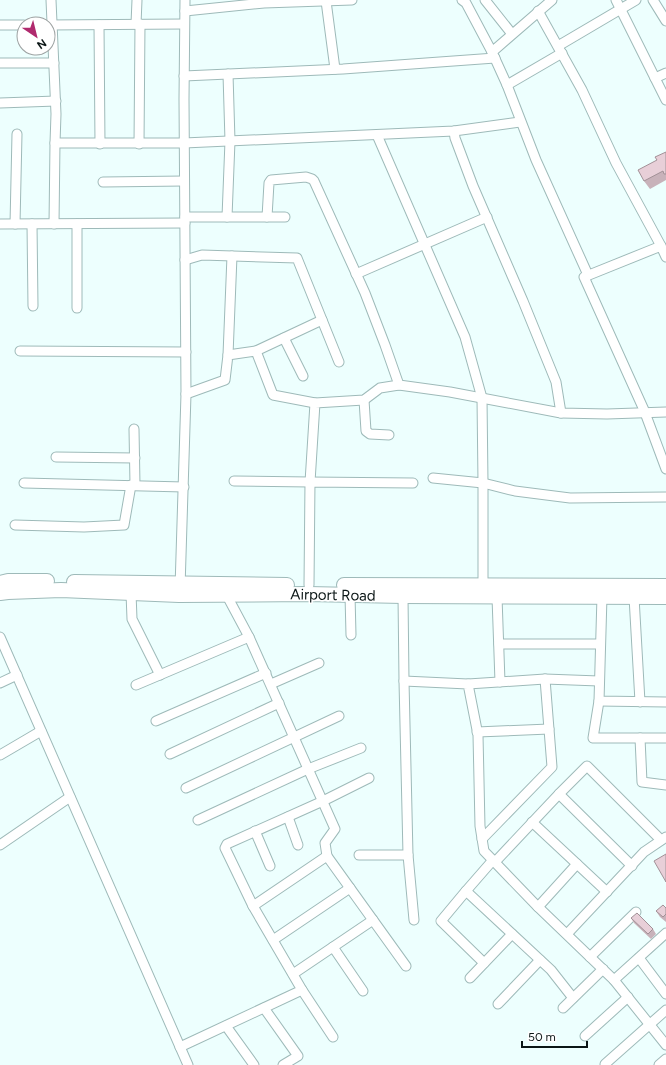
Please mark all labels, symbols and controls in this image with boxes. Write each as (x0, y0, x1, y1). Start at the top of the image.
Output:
north arrow (16, 16, 56, 56)
text: N (34, 36, 49, 52)
street label: Airport Road (290, 585, 376, 605)
scale bar (522, 1023, 587, 1049)
text: 50 m (528, 1030, 556, 1044)

